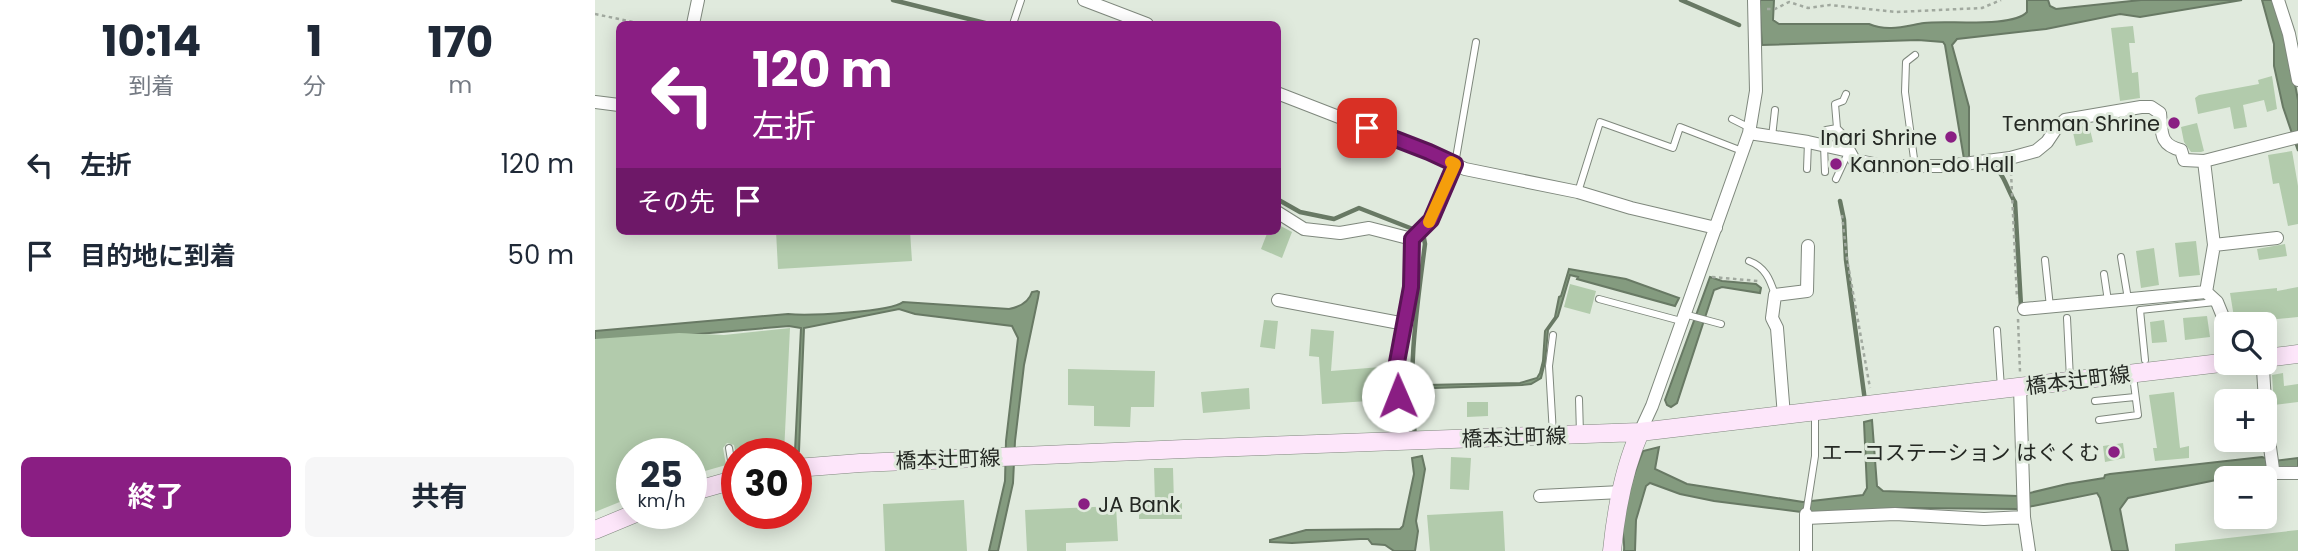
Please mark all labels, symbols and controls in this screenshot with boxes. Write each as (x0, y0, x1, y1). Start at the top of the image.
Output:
text: 10:14 (102, 12, 201, 71)
text: 1 (306, 12, 322, 71)
text: 170 (428, 13, 493, 72)
text: 120 m (752, 36, 893, 104)
icon: left (637, 49, 728, 140)
text: m (449, 69, 472, 101)
text: 到着 (128, 70, 174, 102)
text: 分 (303, 70, 326, 102)
pin (1337, 98, 1397, 158)
text: 左折 (752, 103, 816, 148)
icon: arrive (1348, 109, 1386, 147)
place label: Tenman Shrine (2002, 109, 2160, 138)
marker: Tenman Shrine (2166, 115, 2182, 131)
place label: Inari Shrine (1820, 123, 1937, 152)
marker: Inari Shrine (1943, 129, 1959, 145)
icon: left (21, 146, 59, 184)
text: 120 m (501, 146, 574, 182)
text: 左折 (80, 147, 132, 183)
place label: Kannon-do Hall (1850, 150, 2014, 179)
marker: Kannon-do Hall (1828, 156, 1844, 172)
icon: arrive (729, 182, 767, 220)
text: その先 (637, 184, 715, 220)
icon: arrive (21, 237, 59, 275)
text: 50 m (508, 237, 574, 273)
text: 目的地に到着 (80, 238, 236, 274)
map controls (2214, 312, 2277, 529)
button: search (2214, 312, 2277, 375)
position arrow (1361, 359, 1435, 433)
street label: 橋本辻町線 (2024, 359, 2132, 401)
button: + (2214, 389, 2277, 452)
street label: 橋本辻町線 (1461, 421, 1567, 453)
speed limit sign: 30 (721, 438, 812, 529)
place label: エーコステーション はぐくむ (1822, 438, 2100, 467)
street label: 橋本辻町線 (895, 443, 1001, 475)
marker: エーコステーション はぐくむ (2106, 444, 2122, 460)
text: 25 (640, 450, 683, 499)
button: 終了 (21, 457, 291, 537)
button: 共有 (305, 457, 574, 537)
button: − (2214, 466, 2277, 529)
text: km/h (638, 488, 685, 513)
place label: JA Bank (1098, 490, 1180, 519)
marker: JA Bank (1076, 496, 1092, 512)

